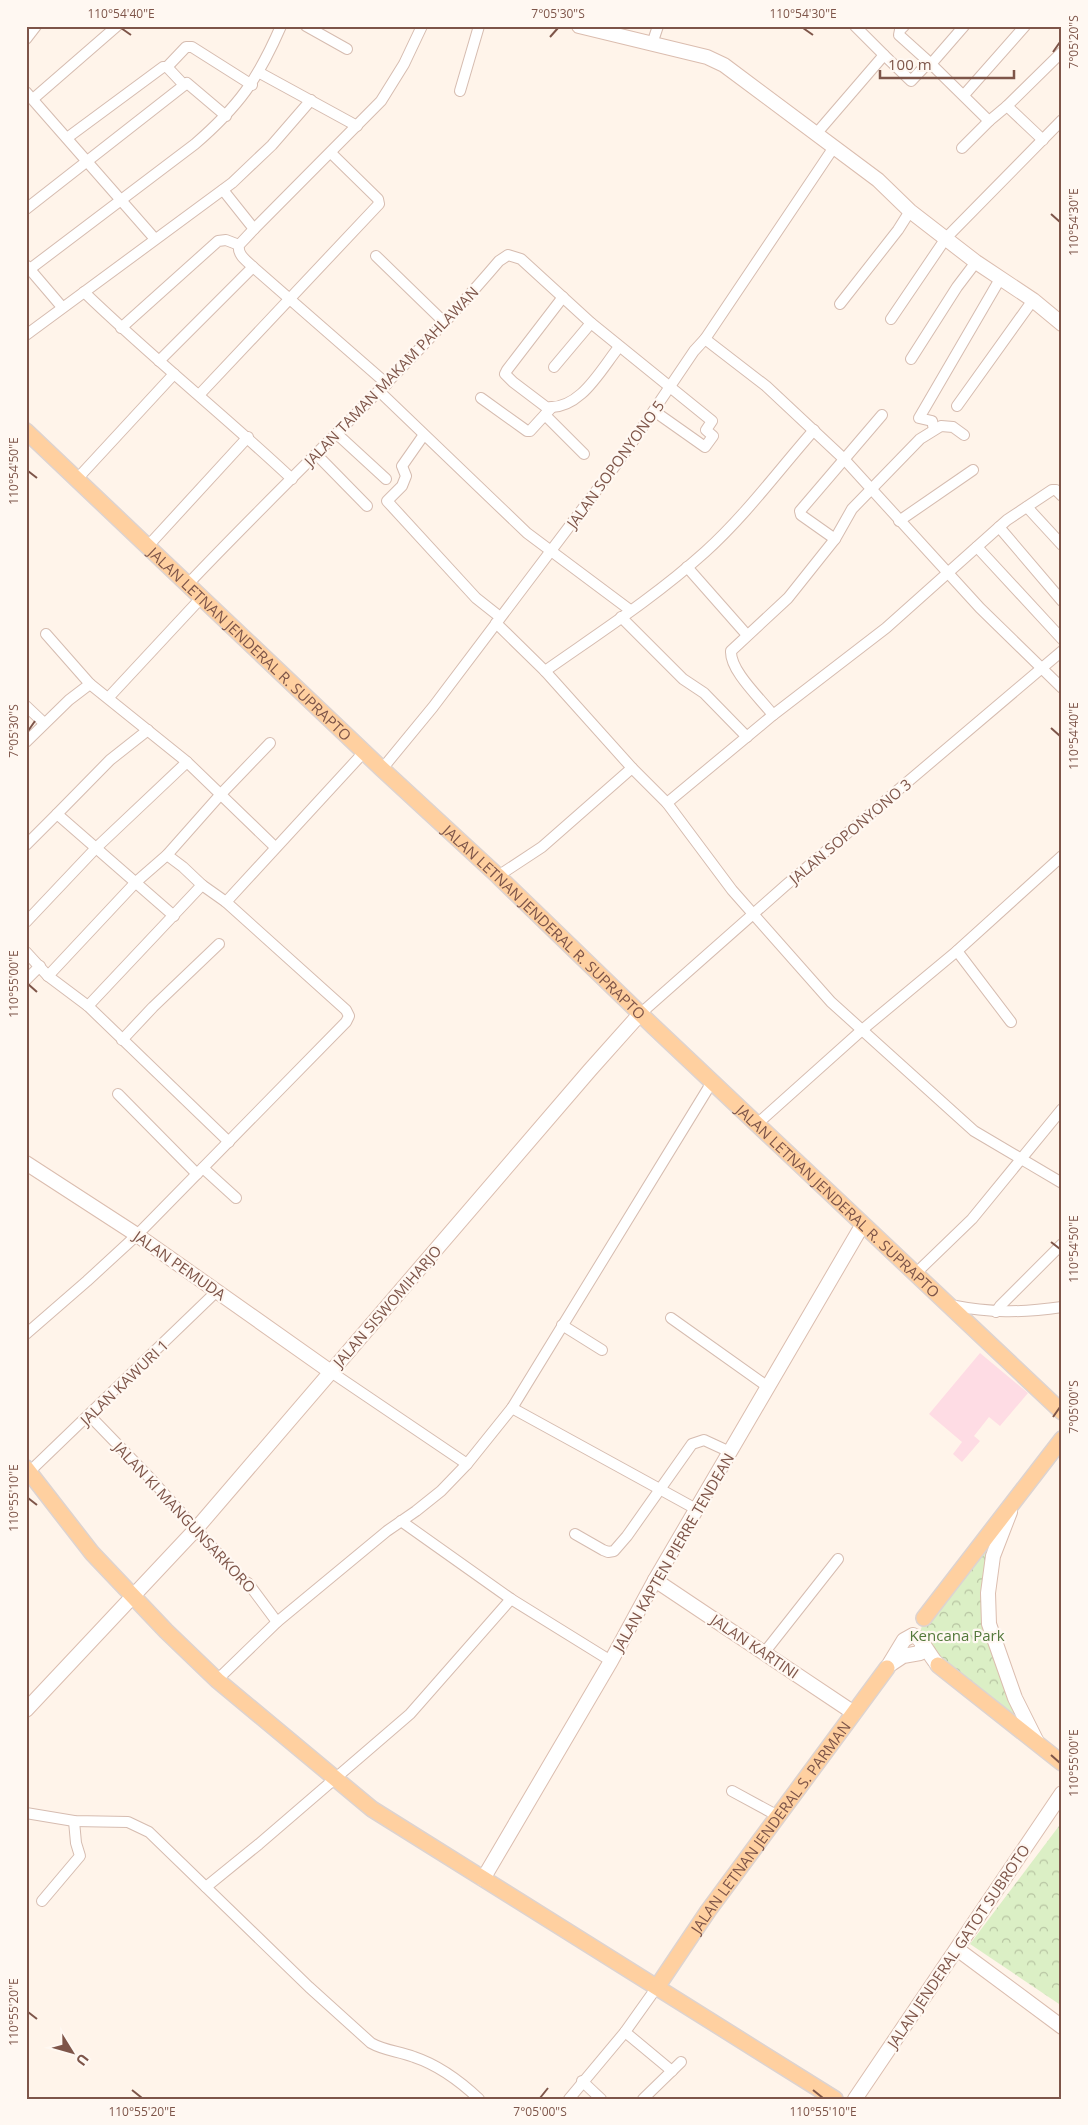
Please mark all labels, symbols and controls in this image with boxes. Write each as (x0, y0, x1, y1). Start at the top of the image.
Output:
text: 110°54'40"E (87, 5, 155, 22)
text: 7°05'30"S (531, 5, 585, 22)
text: 110°54'30"E (769, 5, 837, 22)
text: 7°05'20"S (1065, 15, 1082, 69)
scale bar (880, 48, 1014, 80)
text: 100 m (888, 54, 932, 74)
text: 110°54'30"E (1065, 188, 1082, 256)
street label: JALAN TAMAN MAKAM PAHLAWAN (298, 282, 482, 472)
street label: JALAN SOPONYONO 5 (561, 396, 668, 534)
text: 110°54'50"E (5, 437, 22, 505)
street label: JALAN LETNAN JENDERAL R. SUPRAPTO (143, 541, 356, 745)
text: 110°54'40"E (1065, 702, 1082, 770)
text: 7°05'30"S (5, 704, 22, 758)
street label: JALAN SOPONYONO 3 (783, 774, 915, 889)
street label: JALAN LETNAN JENDERAL R. SUPRAPTO (437, 819, 650, 1024)
text: 110°55'00"E (5, 950, 22, 1018)
street label: JALAN LETNAN JENDERAL R. SUPRAPTO (731, 1098, 944, 1302)
text: 110°54'50"E (1065, 1215, 1082, 1283)
street label: JALAN PEMUDA (128, 1225, 230, 1305)
street label: JALAN SISWOMIHARJO (327, 1241, 446, 1373)
street label: JALAN KAWURI 1 (74, 1335, 172, 1431)
text: 7°05'00"S (1065, 1380, 1082, 1434)
street label: JALAN KI MANGUNSARKORO (108, 1436, 260, 1597)
street label: JALAN KAPTEN PIERRE TENDEAN (607, 1449, 738, 1656)
text: 110°55'10"E (5, 1464, 22, 1532)
street label: JALAN KARTINI (706, 1608, 803, 1683)
park label: Kencana Park (909, 1625, 1005, 1645)
street label: JALAN LETNAN JENDERAL S. PARMAN (685, 1717, 855, 1939)
text: 110°55'00"E (1065, 1729, 1082, 1797)
street label: JALAN JENDERAL GATOT SUBROTO (881, 1840, 1034, 2053)
text: 110°55'20"E (5, 1978, 22, 2046)
north arrow (48, 2028, 98, 2078)
text: U (72, 2050, 94, 2070)
text: 110°55'20"E (108, 2103, 176, 2120)
text: 7°05'00"S (513, 2103, 567, 2120)
text: 110°55'10"E (789, 2103, 857, 2120)

